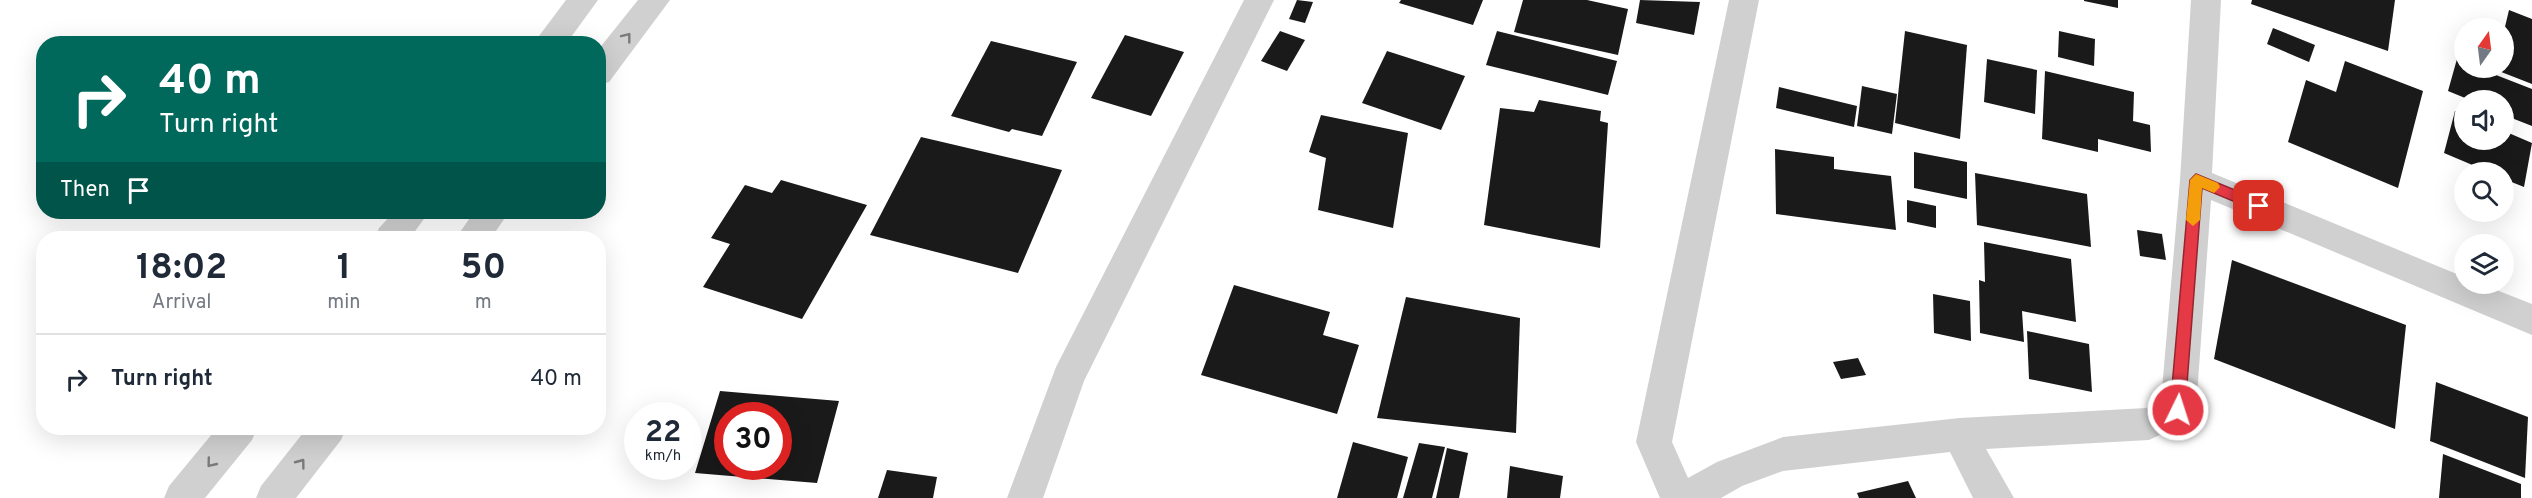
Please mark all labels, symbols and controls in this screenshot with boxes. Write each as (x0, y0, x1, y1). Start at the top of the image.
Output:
north arrow (2454, 18, 2514, 78)
map controls (2454, 18, 2514, 294)
one-way arrow (619, 32, 630, 43)
text: 40 m (159, 56, 261, 109)
icon: right (60, 60, 138, 138)
button: sound (2454, 90, 2514, 150)
text: Turn right (159, 108, 278, 142)
button: search (2454, 162, 2514, 222)
icon: arrive (122, 174, 155, 207)
text: Then (60, 177, 110, 204)
pin (2233, 180, 2284, 231)
icon: arrive (2242, 189, 2275, 222)
button: layers (2454, 234, 2514, 294)
text: 18:02 (136, 246, 227, 292)
text: 1 (337, 246, 351, 292)
text: 50 (460, 246, 506, 292)
text: Arrival (152, 290, 211, 316)
text: min (327, 290, 361, 316)
text: m (475, 290, 492, 316)
icon: right (60, 363, 93, 396)
text: Turn right (111, 366, 213, 393)
text: 40 m (530, 366, 582, 393)
position arrow (2146, 378, 2210, 442)
speed limit sign: 30 (714, 402, 792, 480)
text: 22 (645, 415, 681, 452)
text: km/h (645, 447, 681, 466)
one-way arrow (207, 456, 218, 467)
one-way arrow (294, 458, 305, 469)

